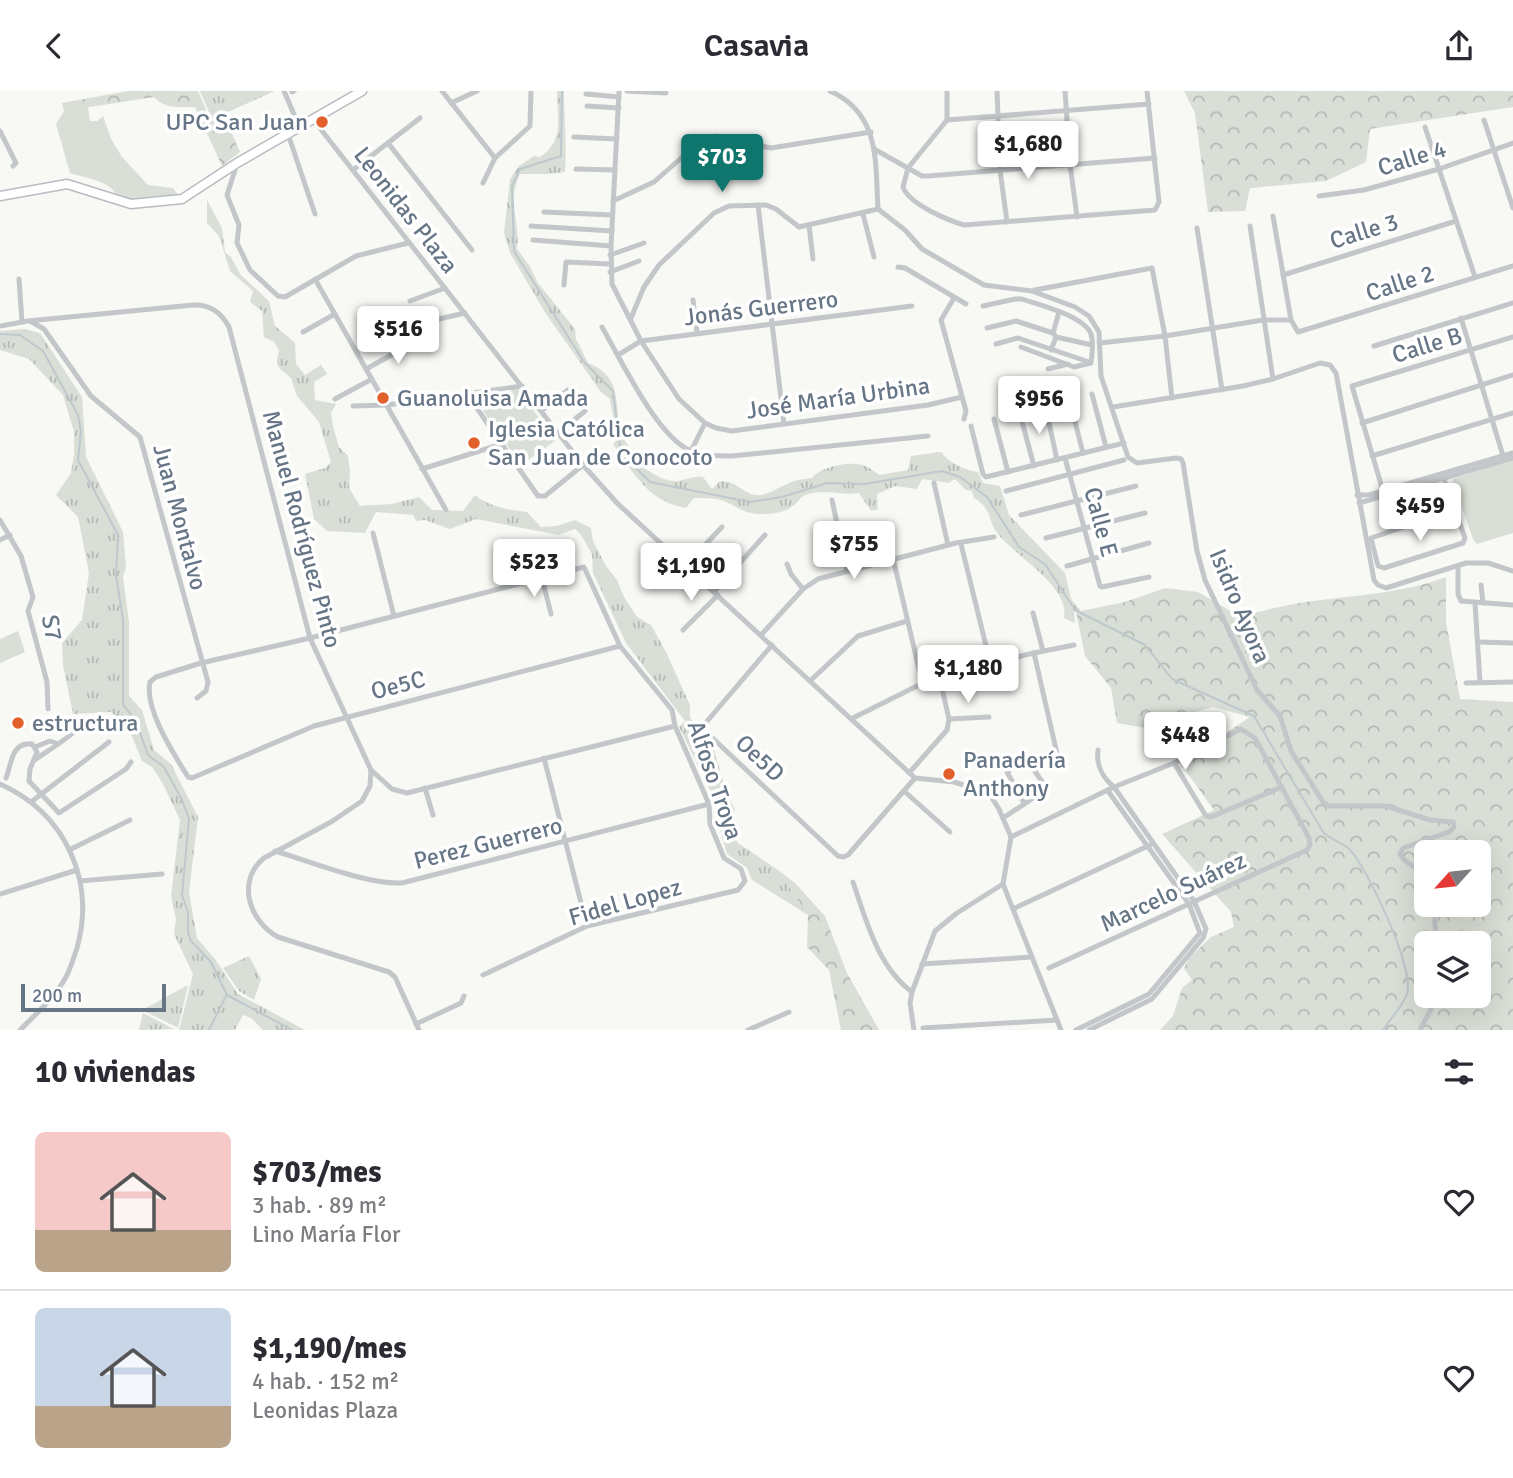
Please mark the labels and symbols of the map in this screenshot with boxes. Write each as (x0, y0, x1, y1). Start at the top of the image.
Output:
place label: UPC San Juan (166, 107, 308, 137)
marker: UPC San Juan (314, 114, 330, 130)
pin: $1,680 (971, 122, 1085, 181)
street label: Calle 4 (1374, 133, 1450, 183)
pin: $703 (681, 134, 763, 194)
street label: Leonidas Plaza (347, 141, 465, 279)
street label: Calle 3 (1326, 206, 1402, 256)
street label: Calle 2 (1362, 258, 1438, 308)
street label: Jonás Guerrero (682, 284, 840, 332)
pin: $516 (357, 307, 439, 366)
street label: Calle B (1388, 320, 1466, 370)
street label: José María Urbina (744, 370, 932, 426)
pin: $956 (998, 377, 1080, 436)
place label: Guanoluisa Amada (397, 383, 588, 413)
marker: Guanoluisa Amada (375, 390, 391, 406)
street label: Manuel Rodríguez Pinto (256, 407, 348, 651)
place label: Iglesia Católica San Juan de Conocoto (488, 414, 713, 472)
marker: Iglesia Católica San Juan de Conocoto (466, 435, 482, 451)
street label: Juan Montalvo (146, 441, 214, 593)
pin: $459 (1379, 483, 1461, 543)
street label: Calle E (1077, 484, 1125, 560)
pin: $755 (813, 521, 895, 581)
pin: $523 (493, 539, 575, 599)
pin: $1,190 (634, 543, 748, 603)
street label: Isidro Ayora (1202, 544, 1278, 668)
street label: S7 (35, 612, 69, 644)
pin: $1,180 (911, 645, 1025, 705)
street label: Oe5C (368, 664, 428, 706)
place label: estructura (32, 708, 138, 738)
pin: $448 (1144, 713, 1226, 772)
marker: estructura (10, 715, 26, 731)
street label: Alfoso Troya (681, 716, 749, 844)
street label: Oe5D (729, 728, 791, 788)
place label: Panadería Anthony (963, 745, 1066, 803)
marker: Panadería Anthony (941, 766, 957, 782)
street label: Perez Guerrero (411, 810, 565, 876)
north arrow (1414, 840, 1491, 917)
street label: Marcelo Suárez (1095, 845, 1251, 939)
street label: Fidel Lopez (565, 872, 685, 932)
scale bar (21, 981, 166, 1013)

